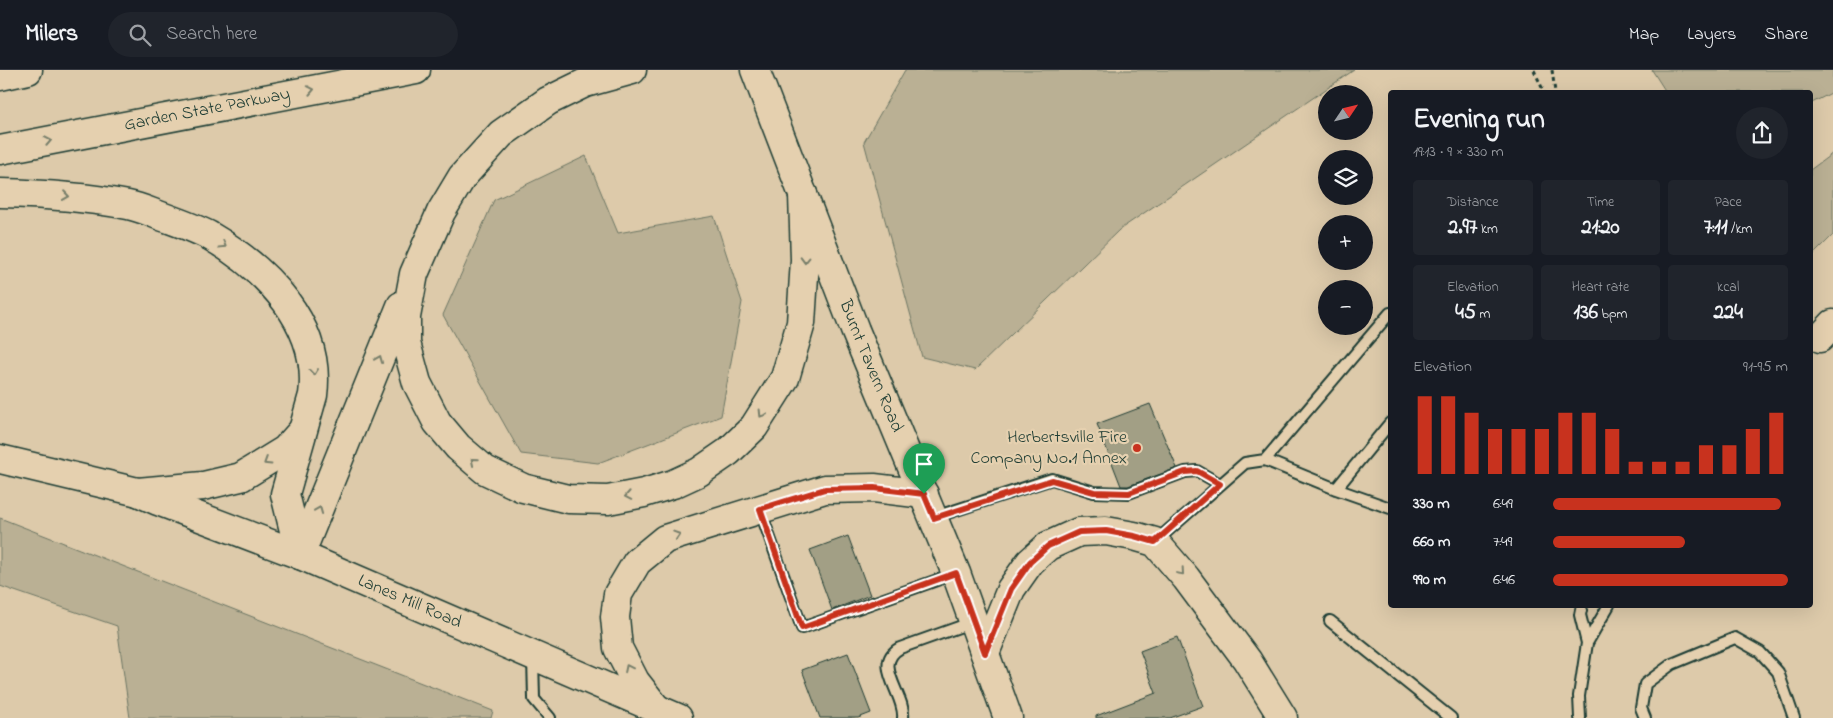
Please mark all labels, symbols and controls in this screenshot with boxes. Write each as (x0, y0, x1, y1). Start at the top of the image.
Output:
search box (108, 12, 458, 57)
text: Milers (25, 17, 78, 52)
icon: search (126, 21, 154, 49)
text: Search here (166, 21, 257, 48)
text: Map (1629, 22, 1659, 48)
text: Layers (1687, 22, 1737, 48)
text: Share (1765, 22, 1808, 48)
street label: Garden State Parkway (122, 81, 292, 139)
north arrow (1318, 85, 1372, 140)
map controls (1318, 85, 1373, 335)
one-way arrow (306, 86, 315, 96)
text: Evening run (1413, 100, 1545, 141)
button: share (1736, 107, 1788, 159)
one-way arrow (43, 136, 52, 146)
text: 19:13 · 9 × 330 m (1413, 140, 1504, 164)
button: layers (1318, 150, 1373, 205)
one-way arrow (62, 190, 70, 201)
text: Distance (1447, 192, 1499, 213)
text: Time (1587, 192, 1614, 213)
text: Pace (1714, 192, 1742, 213)
text: 2.97 (1448, 213, 1477, 243)
text: 21:20 (1581, 213, 1620, 243)
text: 7:11 (1704, 213, 1728, 243)
button: + (1318, 215, 1373, 270)
text: km (1477, 219, 1498, 240)
text: /km (1728, 219, 1752, 240)
one-way arrow (217, 238, 226, 248)
one-way arrow (800, 256, 810, 264)
text: Elevation (1447, 277, 1499, 298)
text: Heart rate (1572, 277, 1629, 298)
text: kcal (1717, 277, 1739, 298)
button: − (1318, 280, 1373, 335)
street label: Burnt Tavern Road (831, 295, 909, 437)
text: 45 (1455, 298, 1476, 328)
text: 136 (1574, 298, 1598, 328)
text: 224 (1713, 298, 1743, 328)
text: m (1476, 304, 1490, 325)
text: bpm (1598, 304, 1627, 325)
one-way arrow (373, 355, 384, 364)
text: Elevation (1413, 355, 1472, 379)
text: 91–95 m (1743, 355, 1788, 379)
one-way arrow (308, 368, 319, 376)
one-way arrow (759, 408, 769, 417)
place label: Herbertsville Fire Company No.1 Annex (971, 425, 1128, 472)
marker: Herbertsville Fire Company No.1 Annex (1131, 442, 1143, 454)
pin (903, 443, 945, 494)
icon: arrive (910, 450, 938, 478)
one-way arrow (263, 456, 272, 465)
one-way arrow (471, 457, 480, 466)
one-way arrow (623, 490, 632, 501)
text: 330 m (1413, 492, 1450, 516)
text: 6:49 (1493, 492, 1513, 516)
one-way arrow (312, 506, 323, 515)
text: 660 m (1413, 530, 1450, 554)
text: 7:49 (1493, 530, 1512, 554)
one-way arrow (672, 531, 680, 541)
one-way arrow (1175, 566, 1184, 575)
street label: Lanes Mill Road (353, 568, 466, 636)
text: 990 m (1413, 568, 1446, 592)
text: 6:46 (1493, 568, 1515, 592)
one-way arrow (624, 665, 634, 674)

